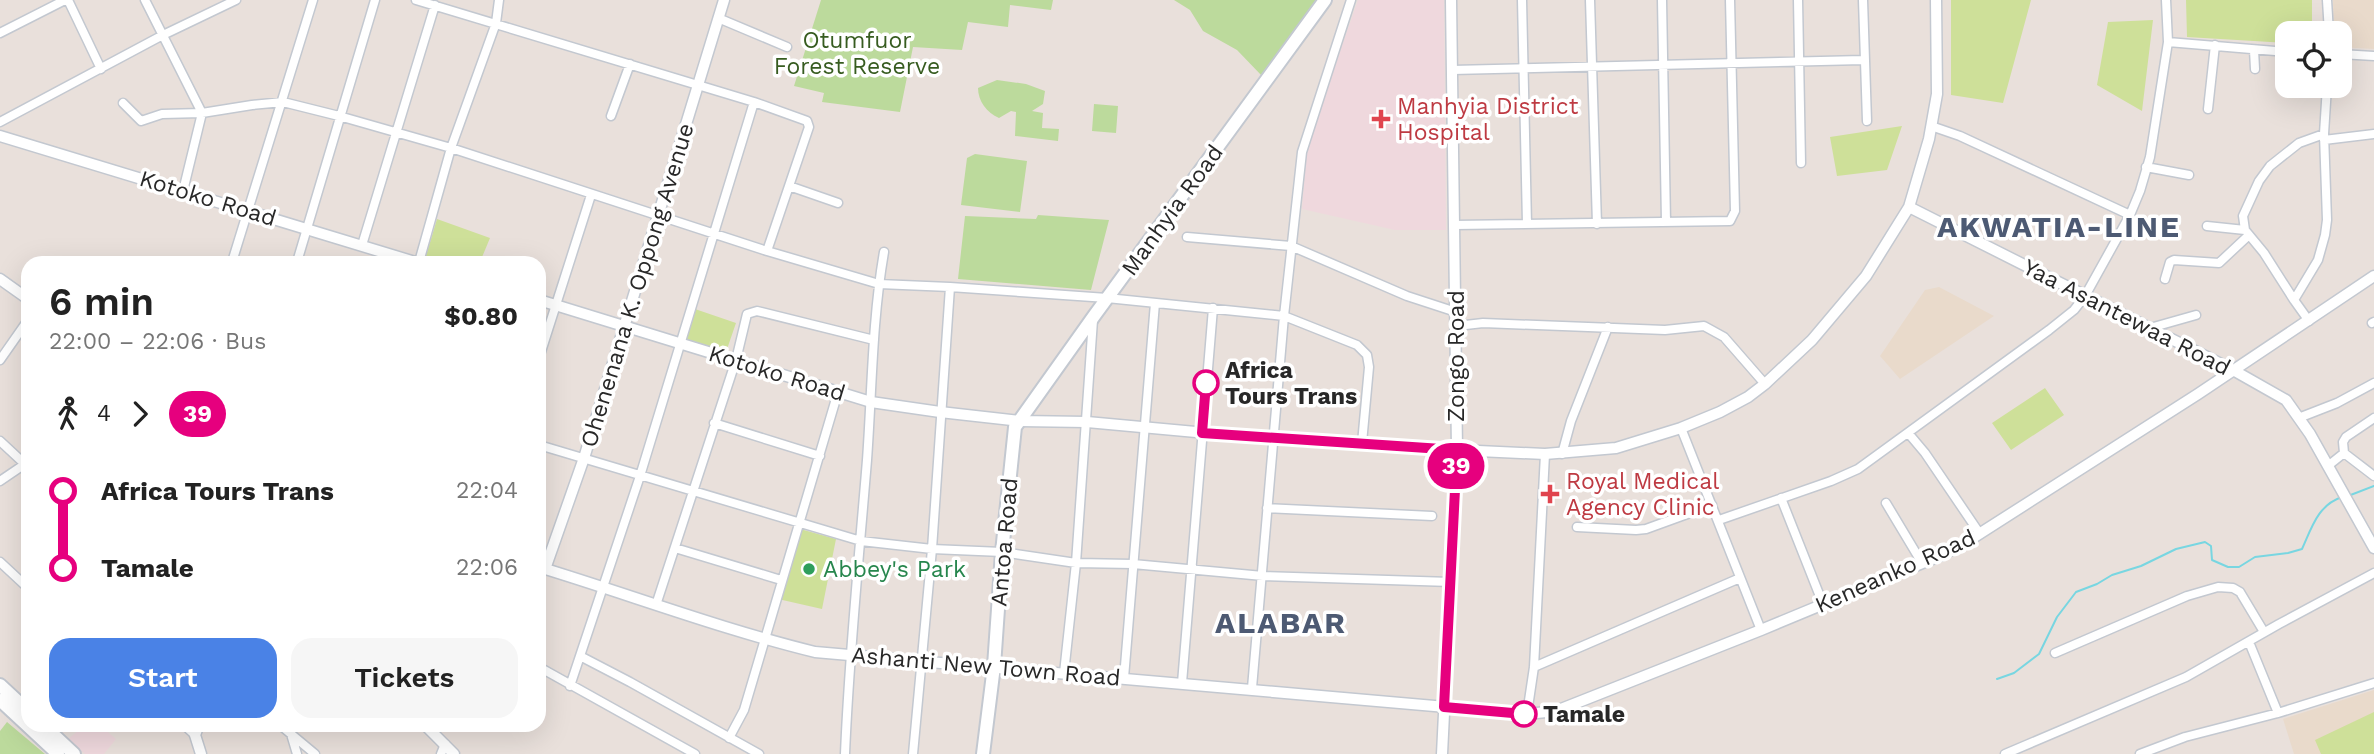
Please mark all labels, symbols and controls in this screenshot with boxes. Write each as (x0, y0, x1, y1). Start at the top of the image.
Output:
map controls (2275, 21, 2352, 98)
button: locate (2275, 21, 2352, 98)
park label: Otumfuor Forest Reserve (774, 27, 940, 80)
place label: Manhyia District Hospital (1397, 93, 1579, 146)
marker: Manhyia District Hospital (1371, 109, 1391, 129)
street label: Ohenenana K. Oppong Avenue (575, 120, 700, 450)
street label: Manhyia Road (1116, 140, 1229, 281)
street label: Kotoko Road (136, 165, 279, 232)
district label: AKWATIA-LINE (1937, 209, 2181, 244)
street label: Yaa Asantewaa Road (2019, 253, 2235, 381)
text: 6 min (49, 280, 154, 324)
street label: Zongo Road (1443, 290, 1470, 422)
text: $0.80 (444, 301, 518, 331)
text: 22:00 – 22:06 · Bus (49, 328, 266, 355)
street label: Kotoko Road (705, 340, 848, 407)
place label: Africa Tours Trans (1225, 357, 1357, 410)
marker: Africa Tours Trans (1193, 370, 1219, 396)
icon: walk (49, 395, 87, 433)
icon: forward (121, 395, 159, 433)
text: 4 (97, 400, 111, 427)
text: 39 (183, 400, 212, 428)
line badge: 39 (1424, 443, 1488, 489)
text: 39 (1441, 452, 1471, 480)
place label: Royal Medical Agency Clinic (1566, 468, 1719, 521)
text: Africa Tours Trans (101, 476, 334, 506)
text: 22:04 (456, 477, 518, 504)
street label: Antoa Road (985, 477, 1024, 608)
marker: Royal Medical Agency Clinic (1540, 484, 1560, 504)
street label: Keneanko Road (1811, 524, 1980, 619)
text: Tamale (101, 553, 194, 583)
text: 22:06 (456, 554, 518, 581)
place label: Abbey's Park (823, 556, 966, 583)
marker: Abbey's Park (801, 561, 817, 577)
district label: ALABAR (1215, 605, 1347, 640)
button: Start (49, 638, 277, 718)
button: Tickets (291, 638, 518, 718)
street label: Ashanti New Town Road (850, 641, 1122, 692)
marker: Tamale (1511, 701, 1537, 727)
place label: Tamale (1543, 701, 1625, 728)

